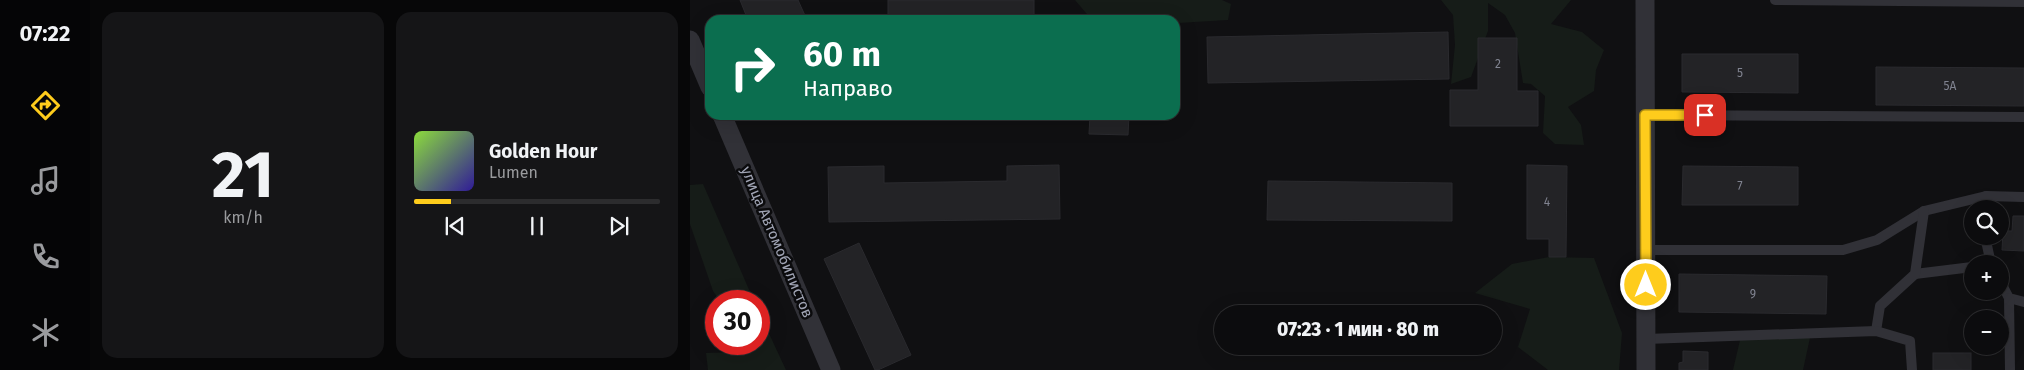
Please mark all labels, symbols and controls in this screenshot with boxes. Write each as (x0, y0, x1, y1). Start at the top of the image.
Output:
text: 07:22 (20, 20, 70, 47)
text: 60 m (803, 33, 881, 75)
icon: right (720, 35, 785, 100)
house number: 2 (1495, 57, 1501, 71)
house number: 5 (1737, 66, 1743, 80)
text: Направо (803, 75, 893, 102)
house number: 5А (1944, 79, 1957, 93)
icon: directions (28, 88, 63, 123)
pin (1684, 94, 1726, 136)
icon: arrive (1691, 101, 1719, 129)
text: 21 (212, 136, 274, 214)
text: Golden Hour (489, 140, 598, 163)
icon: music (28, 163, 63, 198)
text: Lumen (489, 163, 538, 182)
street label: улица Автомобилистов (737, 164, 817, 320)
house number: 7 (1737, 179, 1743, 193)
house number: 4 (1544, 195, 1551, 209)
map controls (1964, 200, 2009, 355)
button: search (1964, 200, 2009, 245)
text: km/h (223, 208, 263, 227)
icon: previous (441, 212, 469, 240)
icon: pause (523, 212, 551, 240)
icon: next (605, 212, 633, 240)
icon: phone (28, 239, 63, 274)
button: + (1964, 255, 2009, 300)
position arrow (1619, 258, 1671, 310)
house number: 9 (1750, 287, 1756, 301)
speed limit sign: 30 (705, 290, 770, 355)
button: − (1964, 310, 2009, 355)
icon: climate (28, 315, 63, 350)
text: 07:23 · 1 мин · 80 m (1277, 318, 1439, 341)

